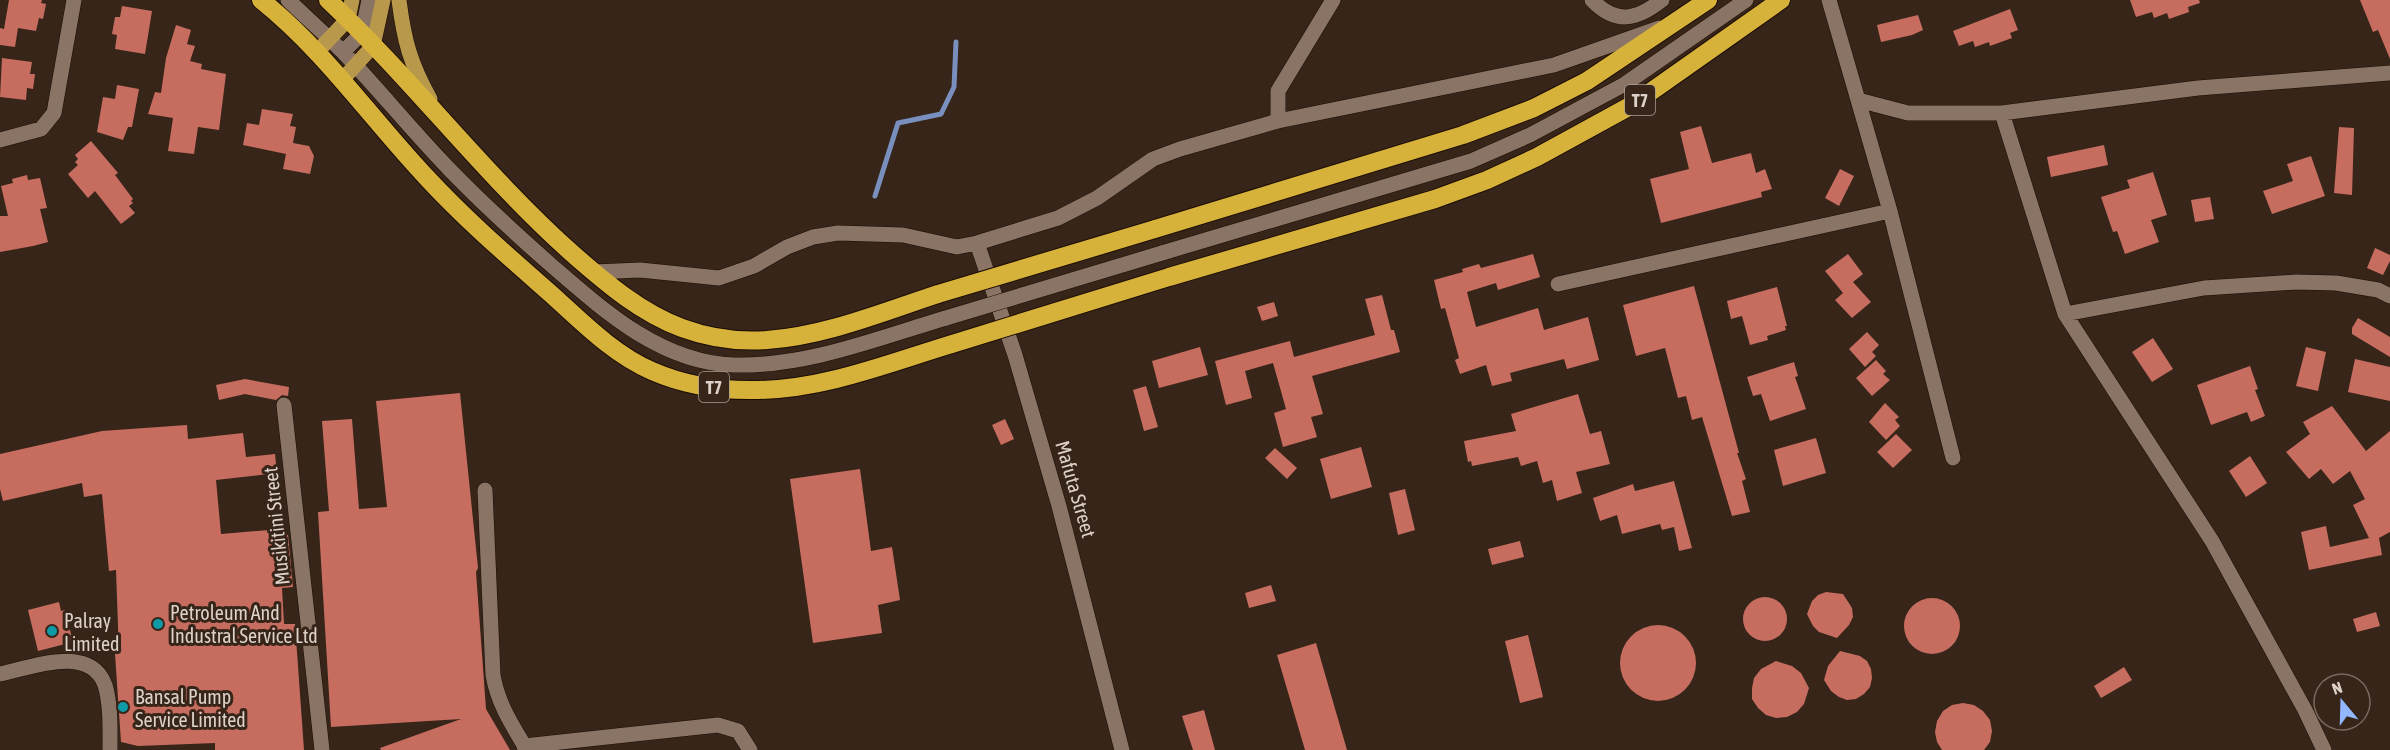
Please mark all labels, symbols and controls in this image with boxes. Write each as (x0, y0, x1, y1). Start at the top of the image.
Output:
road number: T7 (1625, 85, 1655, 115)
road number: T7 (699, 372, 729, 402)
street label: Mafuta Street (1051, 438, 1101, 540)
street label: Musikitini Street (258, 465, 294, 586)
place label: Petroleum And Industral Service Ltd (170, 601, 318, 647)
place label: Palray Limited (64, 609, 119, 655)
marker: Petroleum And Industral Service Ltd (151, 617, 165, 631)
marker: Palray Limited (45, 624, 59, 638)
north arrow (2312, 672, 2372, 732)
text: N (2330, 678, 2345, 698)
place label: Bansal Pump Service Limited (135, 685, 246, 731)
marker: Bansal Pump Service Limited (116, 700, 130, 714)

